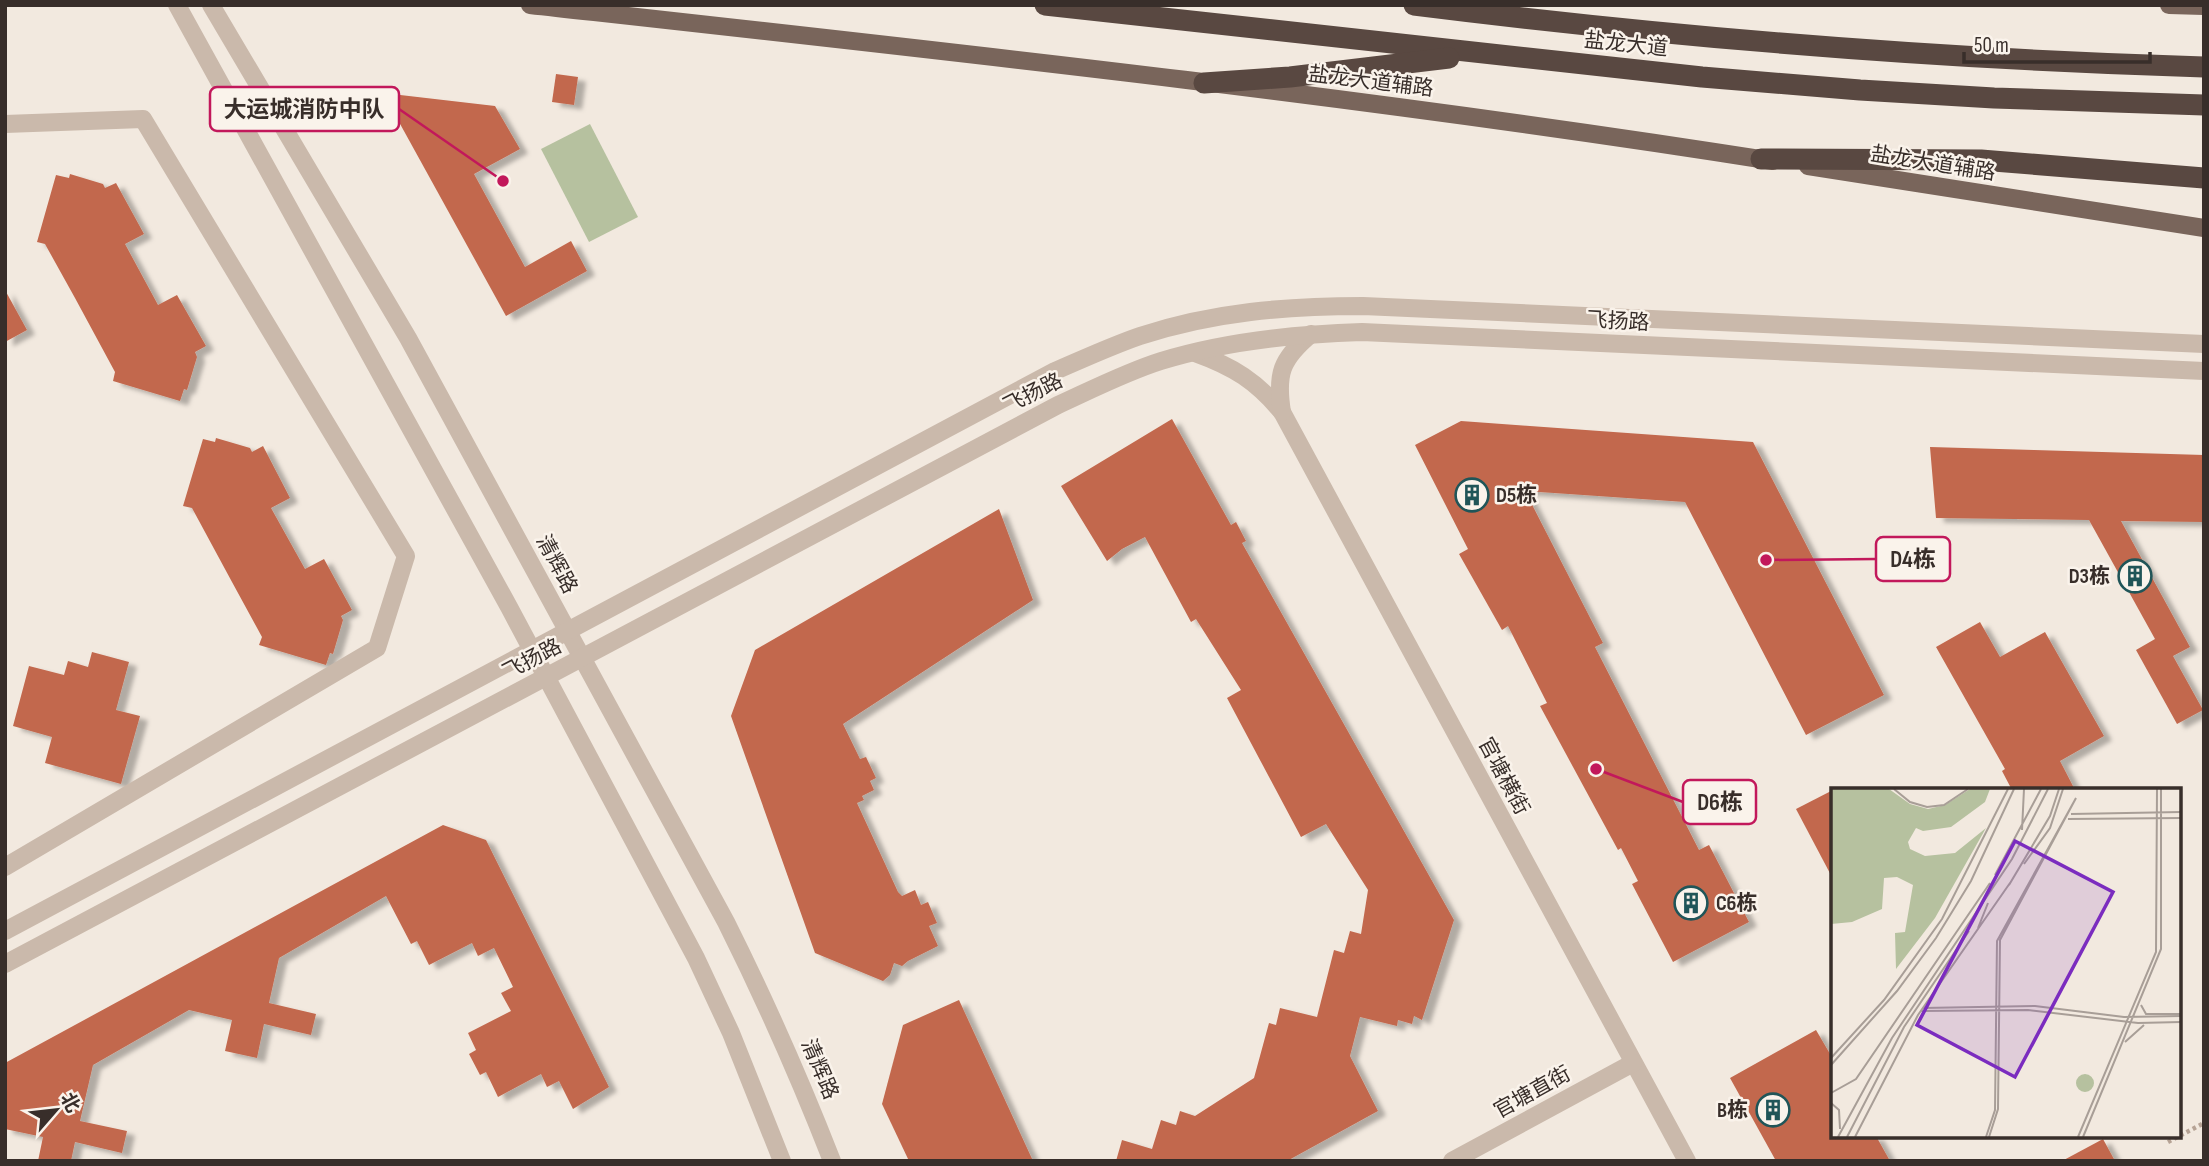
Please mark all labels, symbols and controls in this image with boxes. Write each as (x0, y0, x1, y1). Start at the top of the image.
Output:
scale bar (1964, 21, 2150, 65)
street label: 盐龙大道 (1583, 28, 1669, 61)
text: 50 m (1974, 33, 2009, 58)
street label: 盐龙大道辅路 (1307, 61, 1435, 102)
callout: 大运城消防中队 (210, 87, 399, 131)
text: 大运城消防中队 (224, 96, 385, 124)
street label: 盐龙大道辅路 (1869, 141, 1997, 186)
street label: 飞扬路 (1586, 307, 1650, 336)
street label: 飞扬路 (999, 368, 1067, 419)
building icon: D5栋 (1453, 476, 1491, 514)
place label: D5栋 (1496, 483, 1537, 508)
street label: 清辉路 (531, 531, 582, 598)
callout: D4栋 (1876, 537, 1950, 581)
text: D4栋 (1890, 546, 1936, 574)
building icon: D3栋 (2116, 557, 2154, 595)
place label: D3栋 (2069, 564, 2110, 589)
street label: 飞扬路 (499, 634, 566, 685)
street label: 官塘横街 (1473, 733, 1534, 819)
callout: D6栋 (1683, 780, 1756, 824)
inset map (1831, 788, 2181, 1138)
text: D6栋 (1697, 789, 1743, 817)
building icon: C6栋 (1672, 884, 1710, 922)
place label: C6栋 (1716, 891, 1757, 916)
street label: 清辉路 (796, 1035, 843, 1103)
street label: 官塘直街 (1489, 1061, 1575, 1124)
north arrow (21, 1075, 91, 1145)
text: 北 (55, 1089, 84, 1117)
building icon: B栋 (1754, 1091, 1792, 1129)
place label: B栋 (1717, 1098, 1748, 1123)

